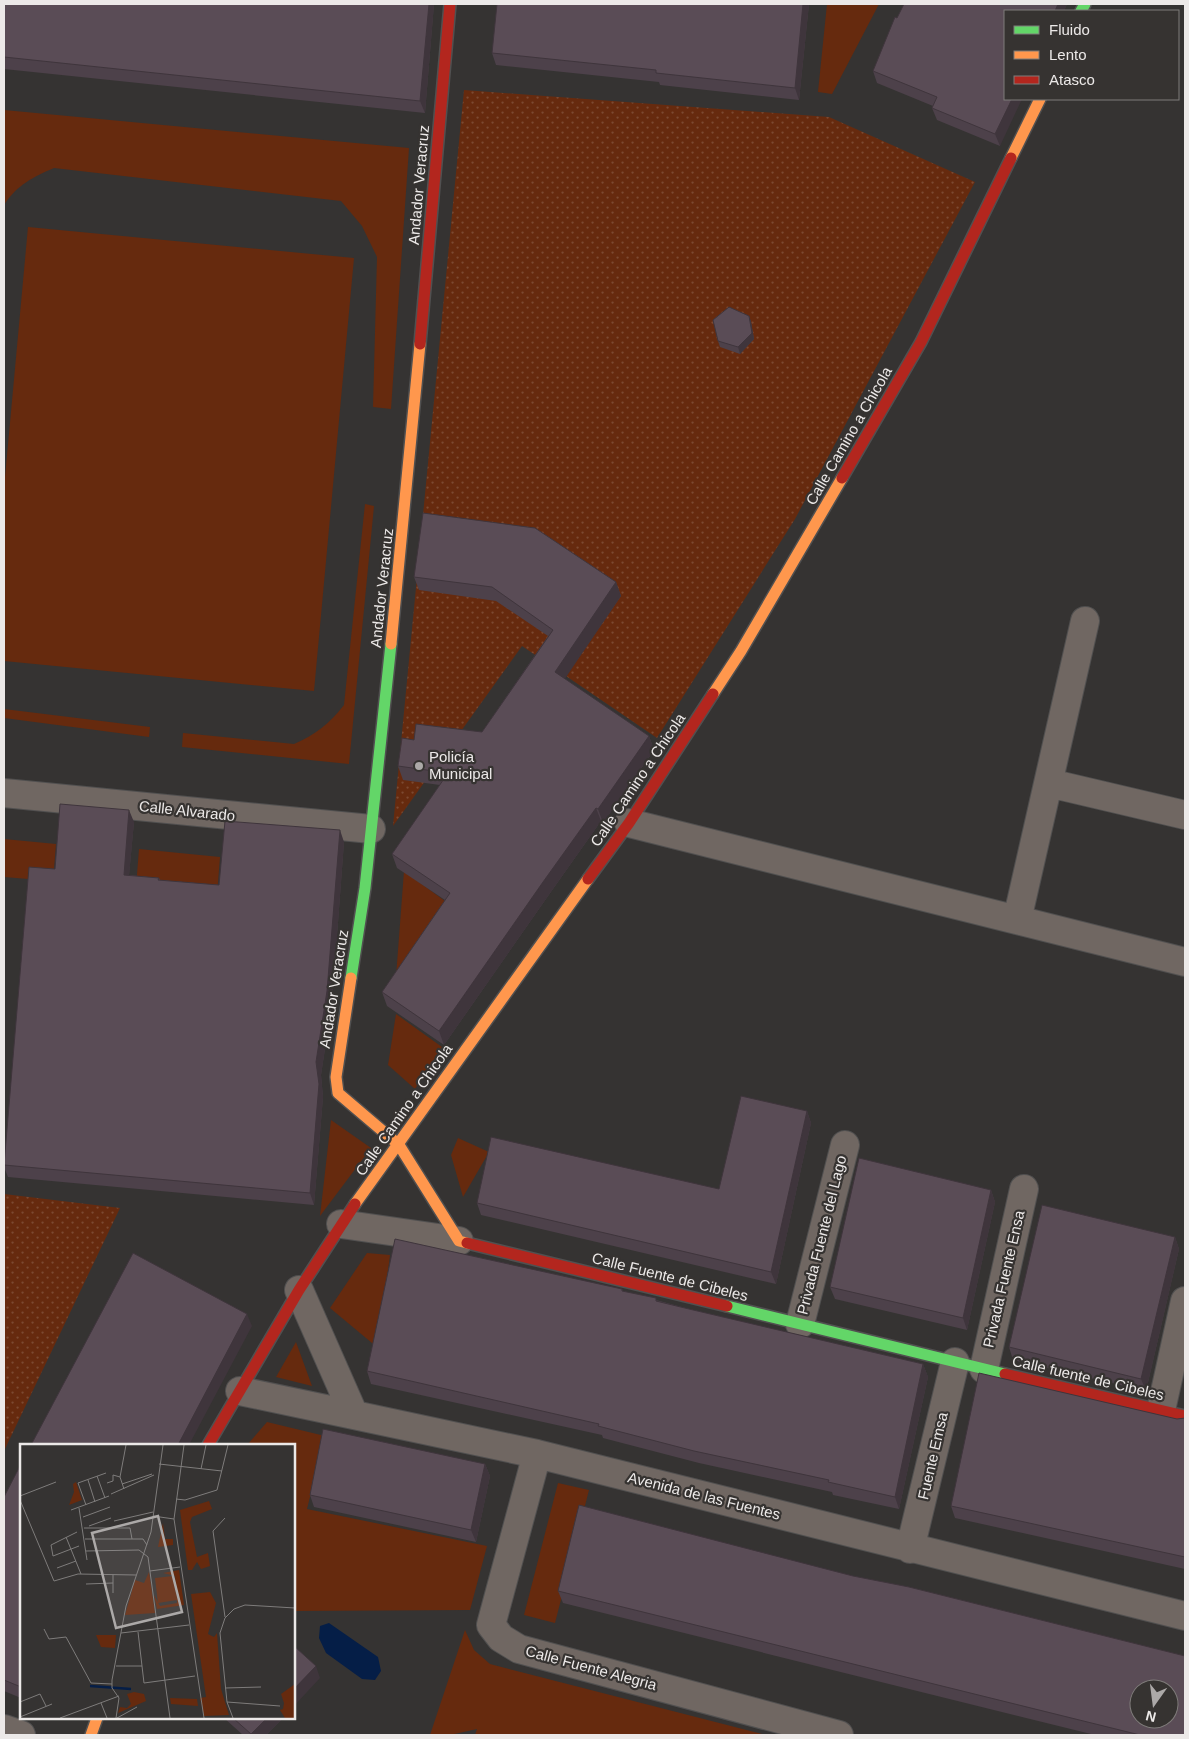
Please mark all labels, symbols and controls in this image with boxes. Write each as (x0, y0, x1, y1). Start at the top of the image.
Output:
legend (1004, 10, 1179, 100)
text: Fluido (1049, 21, 1090, 38)
text: Lento (1049, 46, 1087, 63)
text: Atasco (1049, 71, 1095, 88)
street label: Andador Veracruz (405, 124, 432, 246)
street label: Calle Camino a Chicola (802, 363, 895, 508)
street label: Andador Veracruz (367, 527, 396, 649)
street label: Calle Camino a Chicola (587, 709, 689, 849)
place label: Policía Municipal (429, 748, 492, 782)
marker: Policía Municipal (413, 760, 425, 772)
street label: Calle Alvarado (138, 797, 236, 824)
street label: Andador Veracruz (316, 928, 351, 1050)
street label: Calle Camino a Chicola (352, 1040, 456, 1179)
street label: Privada Fuente del Lago (793, 1154, 850, 1316)
street label: Privada Fuente Ensa (979, 1208, 1028, 1349)
street label: Calle Fuente de Cibeles (590, 1249, 750, 1304)
street label: Calle fuente de Cibeles (1011, 1352, 1166, 1403)
street label: Fuente Emsa (914, 1410, 951, 1501)
inset map (20, 1444, 295, 1719)
street label: Avenida de las Fuentes (626, 1468, 782, 1523)
street label: Calle Fuente Alegria (524, 1642, 659, 1693)
north arrow (1129, 1679, 1179, 1729)
text: N (1144, 1708, 1158, 1726)

